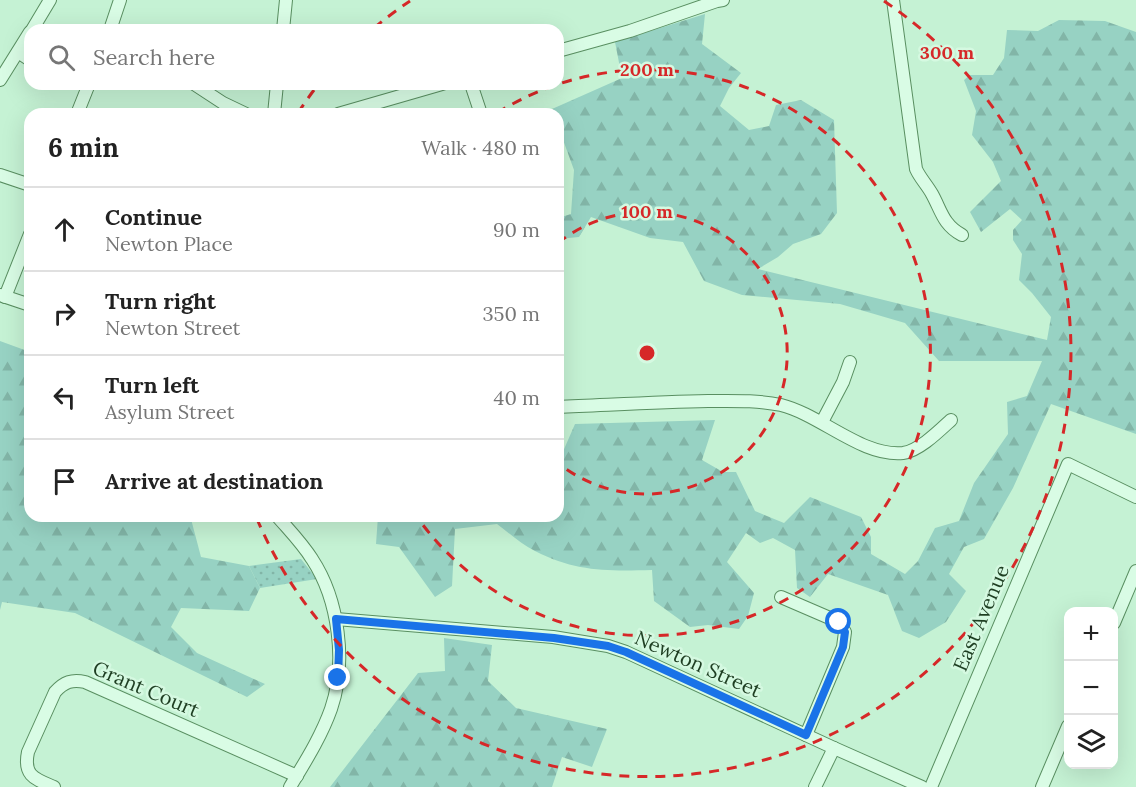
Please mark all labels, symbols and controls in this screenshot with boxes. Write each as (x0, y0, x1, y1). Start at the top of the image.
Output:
search box (24, 24, 564, 90)
icon: search (45, 41, 78, 74)
text: 300 m (920, 41, 975, 64)
text: Search here (93, 43, 215, 71)
text: 200 m (620, 58, 674, 81)
text: 6 min (48, 131, 119, 164)
text: Walk · 480 m (421, 135, 540, 160)
text: 100 m (621, 200, 673, 223)
text: Continue (105, 203, 202, 231)
icon: ahead (48, 213, 81, 246)
text: 90 m (493, 217, 540, 242)
text: Newton Place (105, 231, 233, 256)
text: Turn right (105, 287, 216, 315)
icon: right (48, 297, 81, 330)
text: 350 m (482, 301, 540, 326)
text: Newton Street (105, 315, 240, 340)
centre of rings (637, 343, 657, 363)
text: Turn left (105, 371, 199, 399)
icon: left (48, 381, 81, 414)
text: 40 m (494, 385, 540, 410)
text: Asylum Street (105, 399, 234, 424)
icon: arrive (48, 465, 81, 498)
text: Arrive at destination (105, 467, 323, 495)
street label: East Avenue (947, 561, 1014, 675)
map controls (1064, 607, 1118, 769)
button: + (1064, 607, 1118, 661)
route start (825, 608, 851, 634)
street label: Newton Street (631, 625, 765, 703)
street label: Grant Court (89, 655, 203, 722)
button: − (1064, 661, 1118, 715)
route end (324, 664, 350, 690)
button: layers (1064, 715, 1118, 769)

